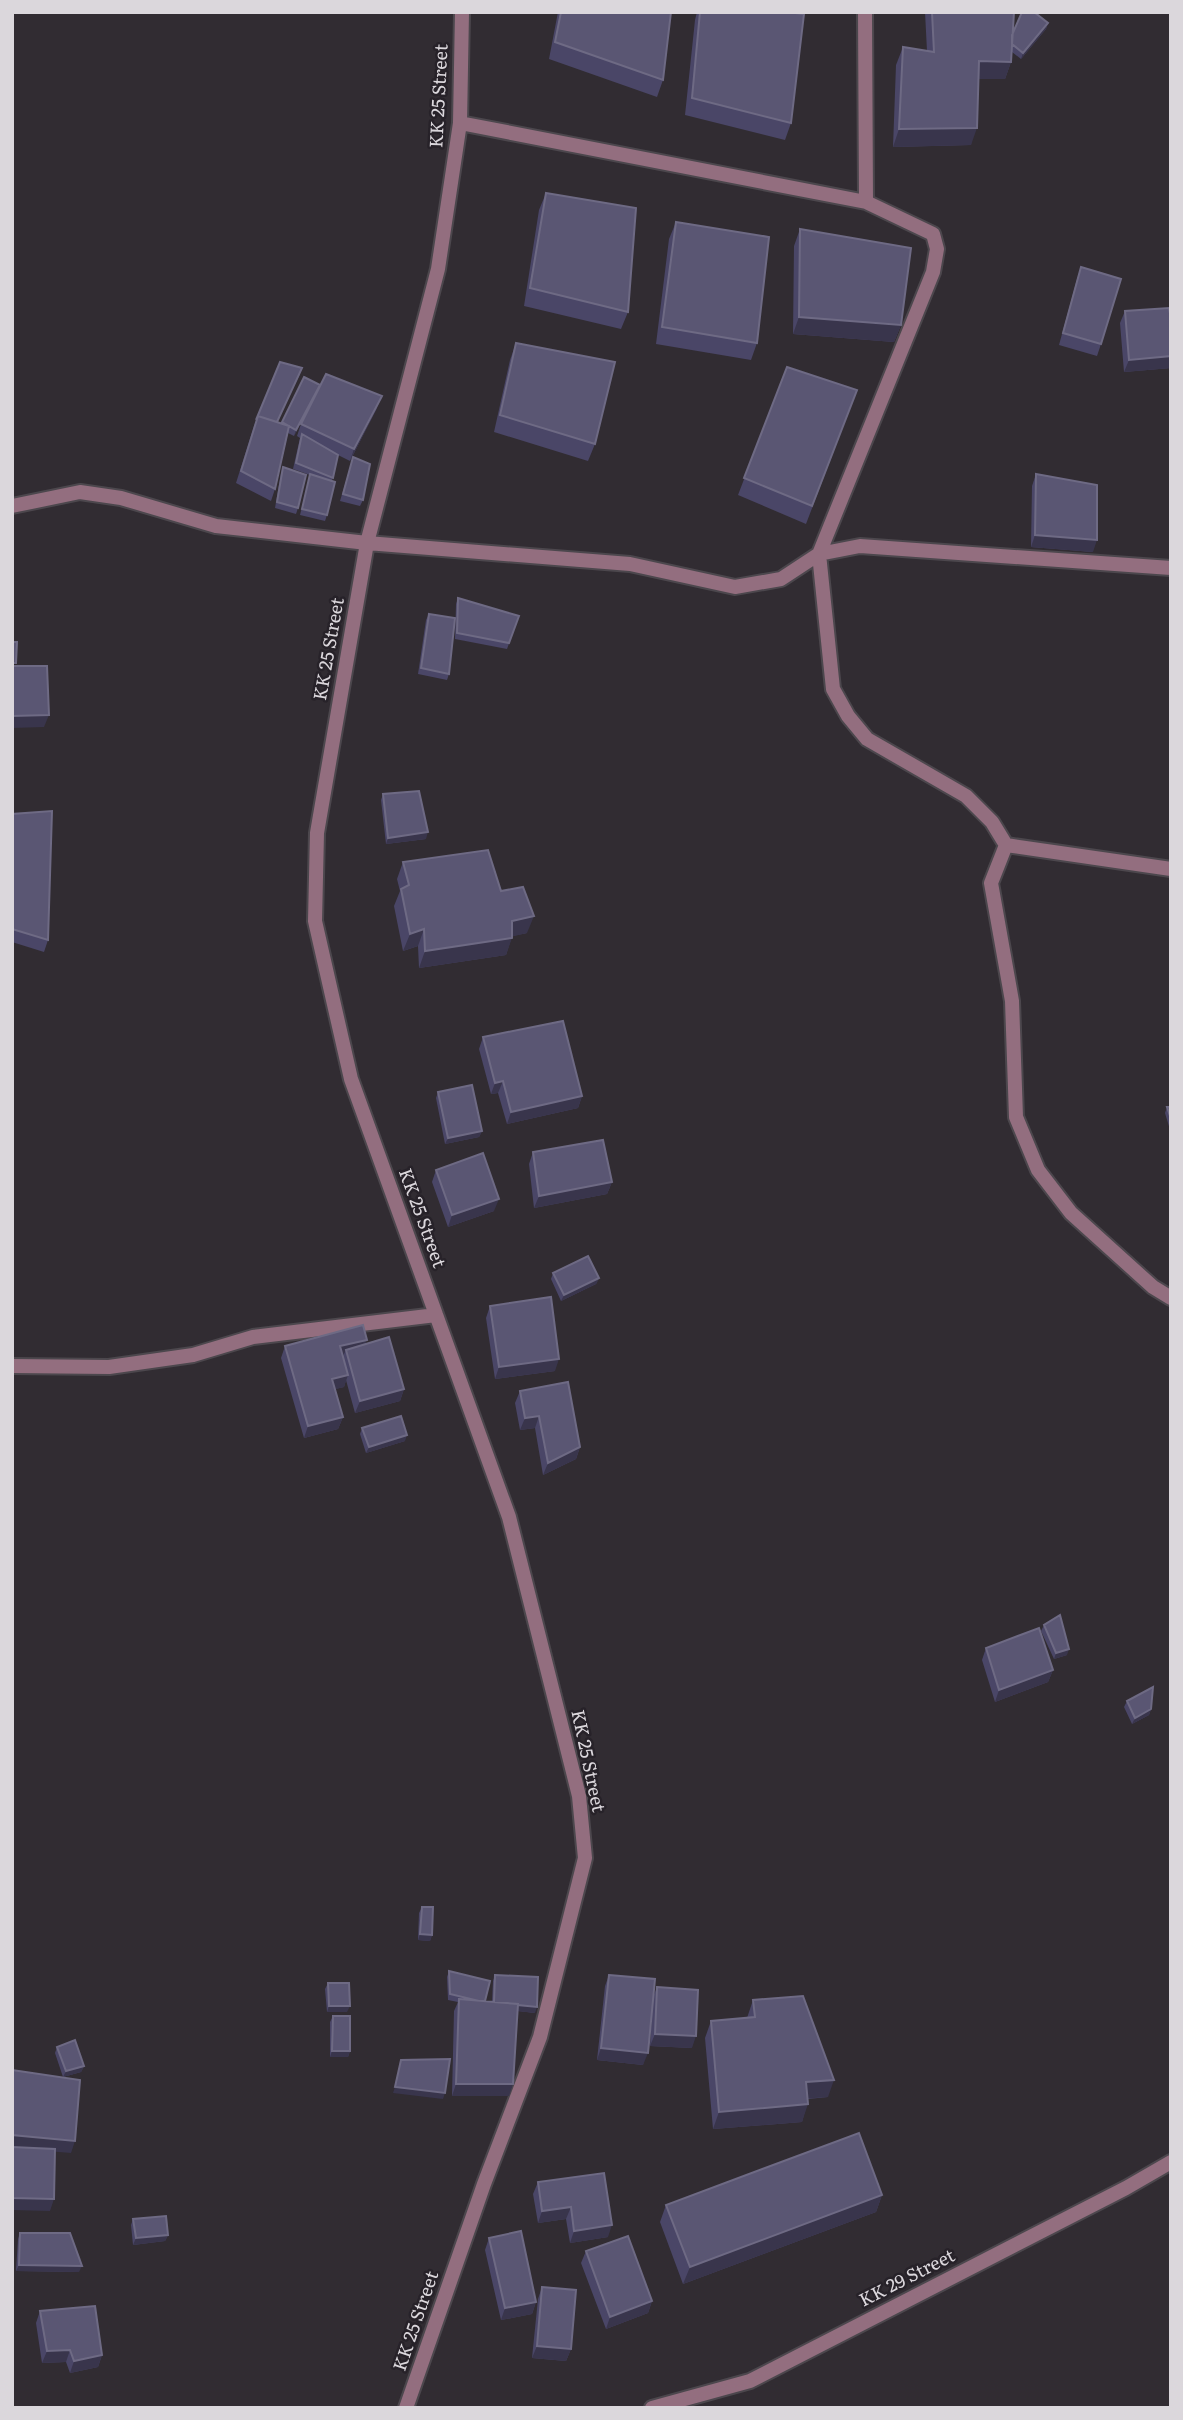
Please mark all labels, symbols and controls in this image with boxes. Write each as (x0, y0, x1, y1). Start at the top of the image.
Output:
street label: KK 25 Street (421, 43, 454, 149)
street label: KK 25 Street (305, 594, 350, 702)
street label: KK 25 Street (393, 1164, 454, 1272)
street label: KK 25 Street (565, 1707, 614, 1815)
street label: KK 29 Street (854, 2241, 960, 2312)
street label: KK 25 Street (385, 2266, 445, 2374)

